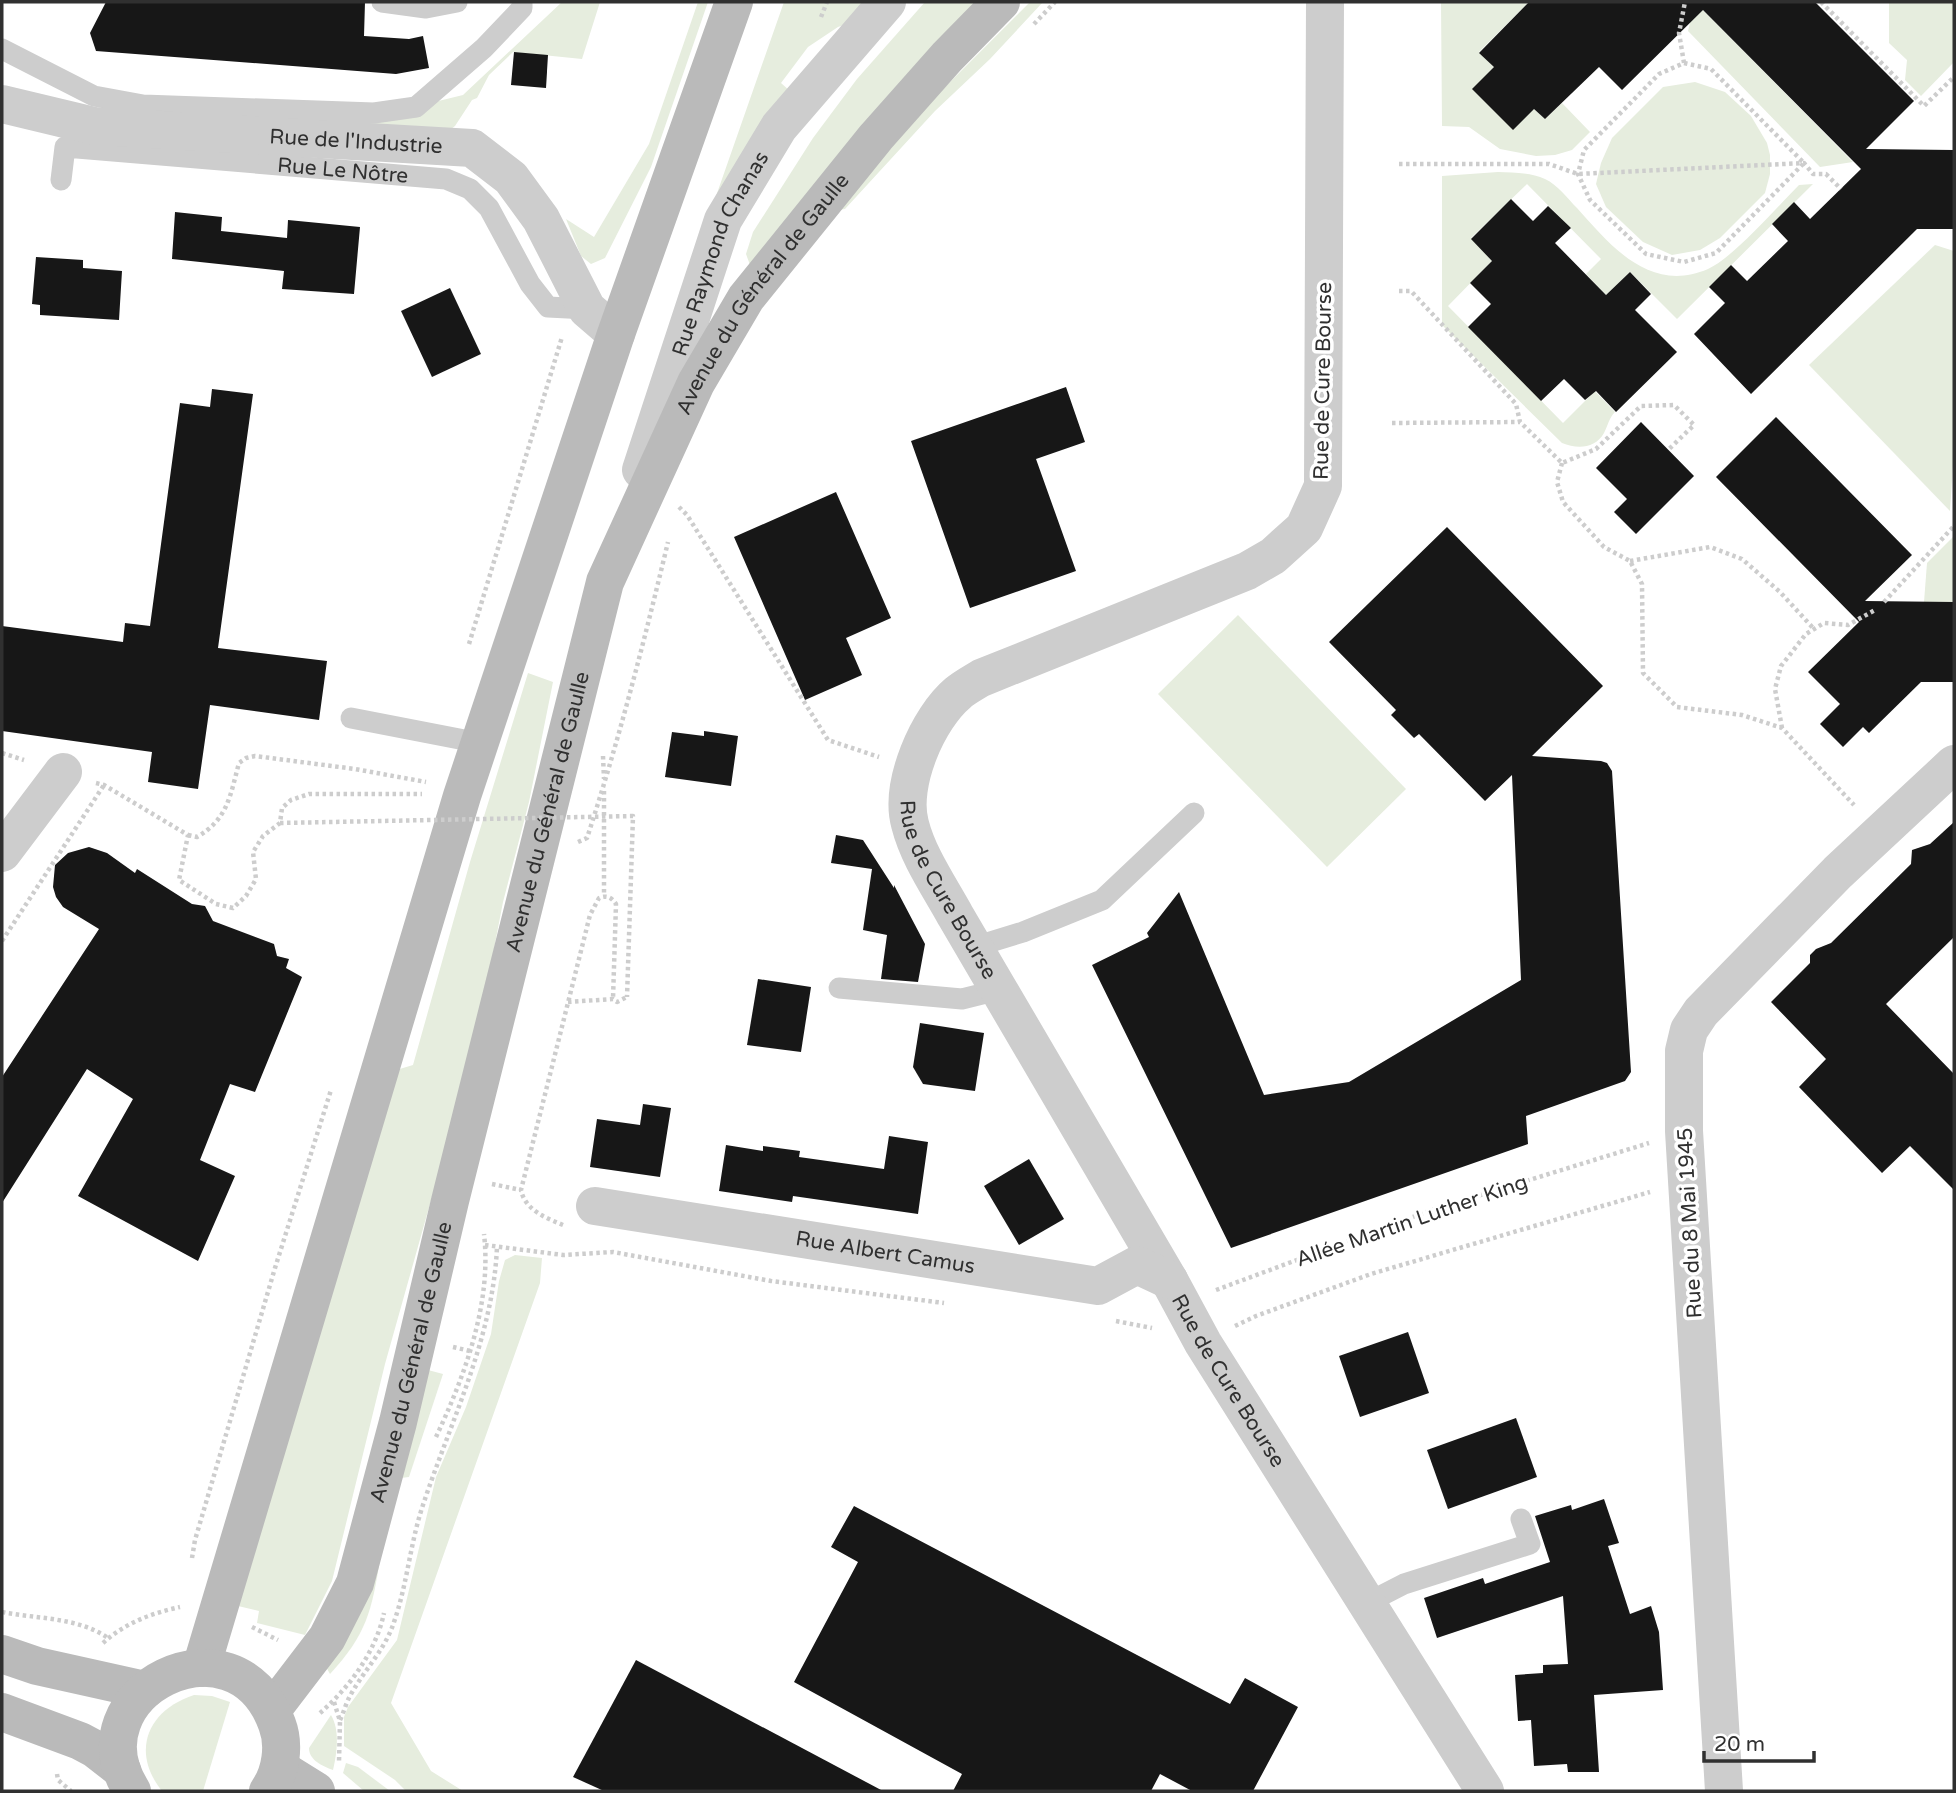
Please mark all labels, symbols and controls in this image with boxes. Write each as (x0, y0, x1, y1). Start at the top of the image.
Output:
street label: Rue de l'Industrie (269, 124, 443, 159)
street label: Rue Raymond Chanas (667, 147, 774, 359)
street label: Rue Le Nôtre (276, 152, 409, 188)
street label: Avenue du Général de Gaulle (671, 168, 854, 418)
street label: Rue de Cure Bourse (1309, 282, 1337, 480)
street label: Avenue du Général de Gaulle (500, 669, 595, 955)
street label: Rue de Cure Bourse (895, 800, 1002, 984)
street label: Rue du 8 Mai 1945 (1673, 1127, 1707, 1319)
street label: Allée Martin Luther King (1293, 1170, 1531, 1272)
street label: Avenue du Général de Gaulle (364, 1219, 457, 1506)
street label: Rue Albert Camus (794, 1226, 977, 1279)
street label: Rue de Cure Bourse (1166, 1290, 1291, 1472)
scale bar (1704, 1720, 1814, 1764)
text: 20 m (1714, 1732, 1765, 1757)

